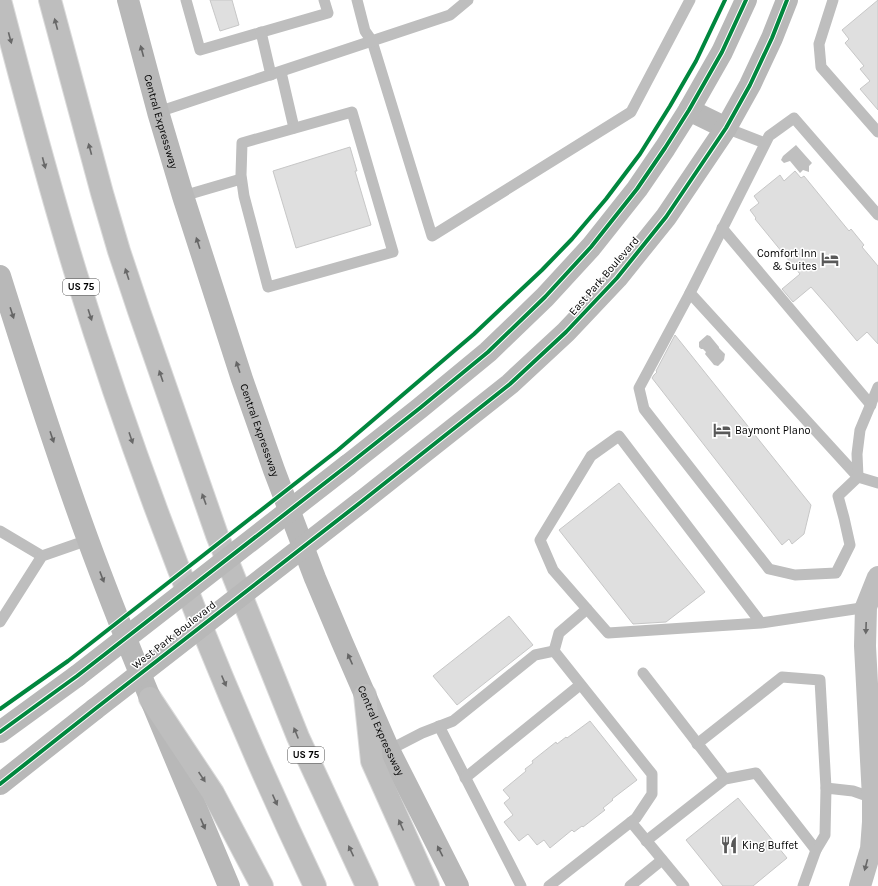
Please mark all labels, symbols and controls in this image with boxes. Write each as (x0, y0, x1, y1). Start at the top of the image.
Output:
one-way arrow (53, 17, 59, 29)
one-way arrow (7, 32, 13, 44)
one-way arrow (139, 45, 145, 57)
street label: Central Expressway (142, 73, 181, 170)
one-way arrow (87, 143, 93, 155)
one-way arrow (41, 157, 47, 169)
street label: East Park Boulevard (566, 234, 642, 318)
one-way arrow (195, 237, 201, 249)
place label: Comfort Inn & Suites (757, 247, 817, 273)
hotel icon: Comfort Inn & Suites (820, 249, 840, 269)
one-way arrow (123, 268, 129, 280)
road number: US 75 (63, 279, 99, 295)
one-way arrow (9, 308, 15, 320)
one-way arrow (87, 309, 93, 321)
one-way arrow (235, 360, 241, 372)
one-way arrow (158, 370, 164, 382)
street label: Central Expressway (238, 382, 282, 478)
hotel icon: Baymont Plano (712, 420, 732, 440)
place label: Baymont Plano (735, 424, 811, 437)
one-way arrow (49, 431, 55, 443)
one-way arrow (128, 432, 134, 444)
one-way arrow (200, 492, 206, 504)
one-way arrow (100, 571, 106, 583)
street label: West Park Boulevard (129, 598, 219, 672)
one-way arrow (862, 622, 869, 634)
one-way arrow (346, 653, 352, 665)
one-way arrow (220, 675, 227, 687)
street label: Central Expressway (355, 683, 407, 778)
one-way arrow (293, 727, 299, 738)
road number: US 75 (288, 747, 324, 763)
one-way arrow (198, 772, 206, 782)
one-way arrow (272, 795, 278, 806)
one-way arrow (200, 818, 206, 829)
one-way arrow (398, 819, 404, 831)
restaurant icon: King Buffet (719, 835, 739, 855)
place label: King Buffet (742, 839, 798, 852)
one-way arrow (348, 845, 354, 856)
one-way arrow (437, 845, 443, 857)
one-way arrow (863, 858, 869, 871)

